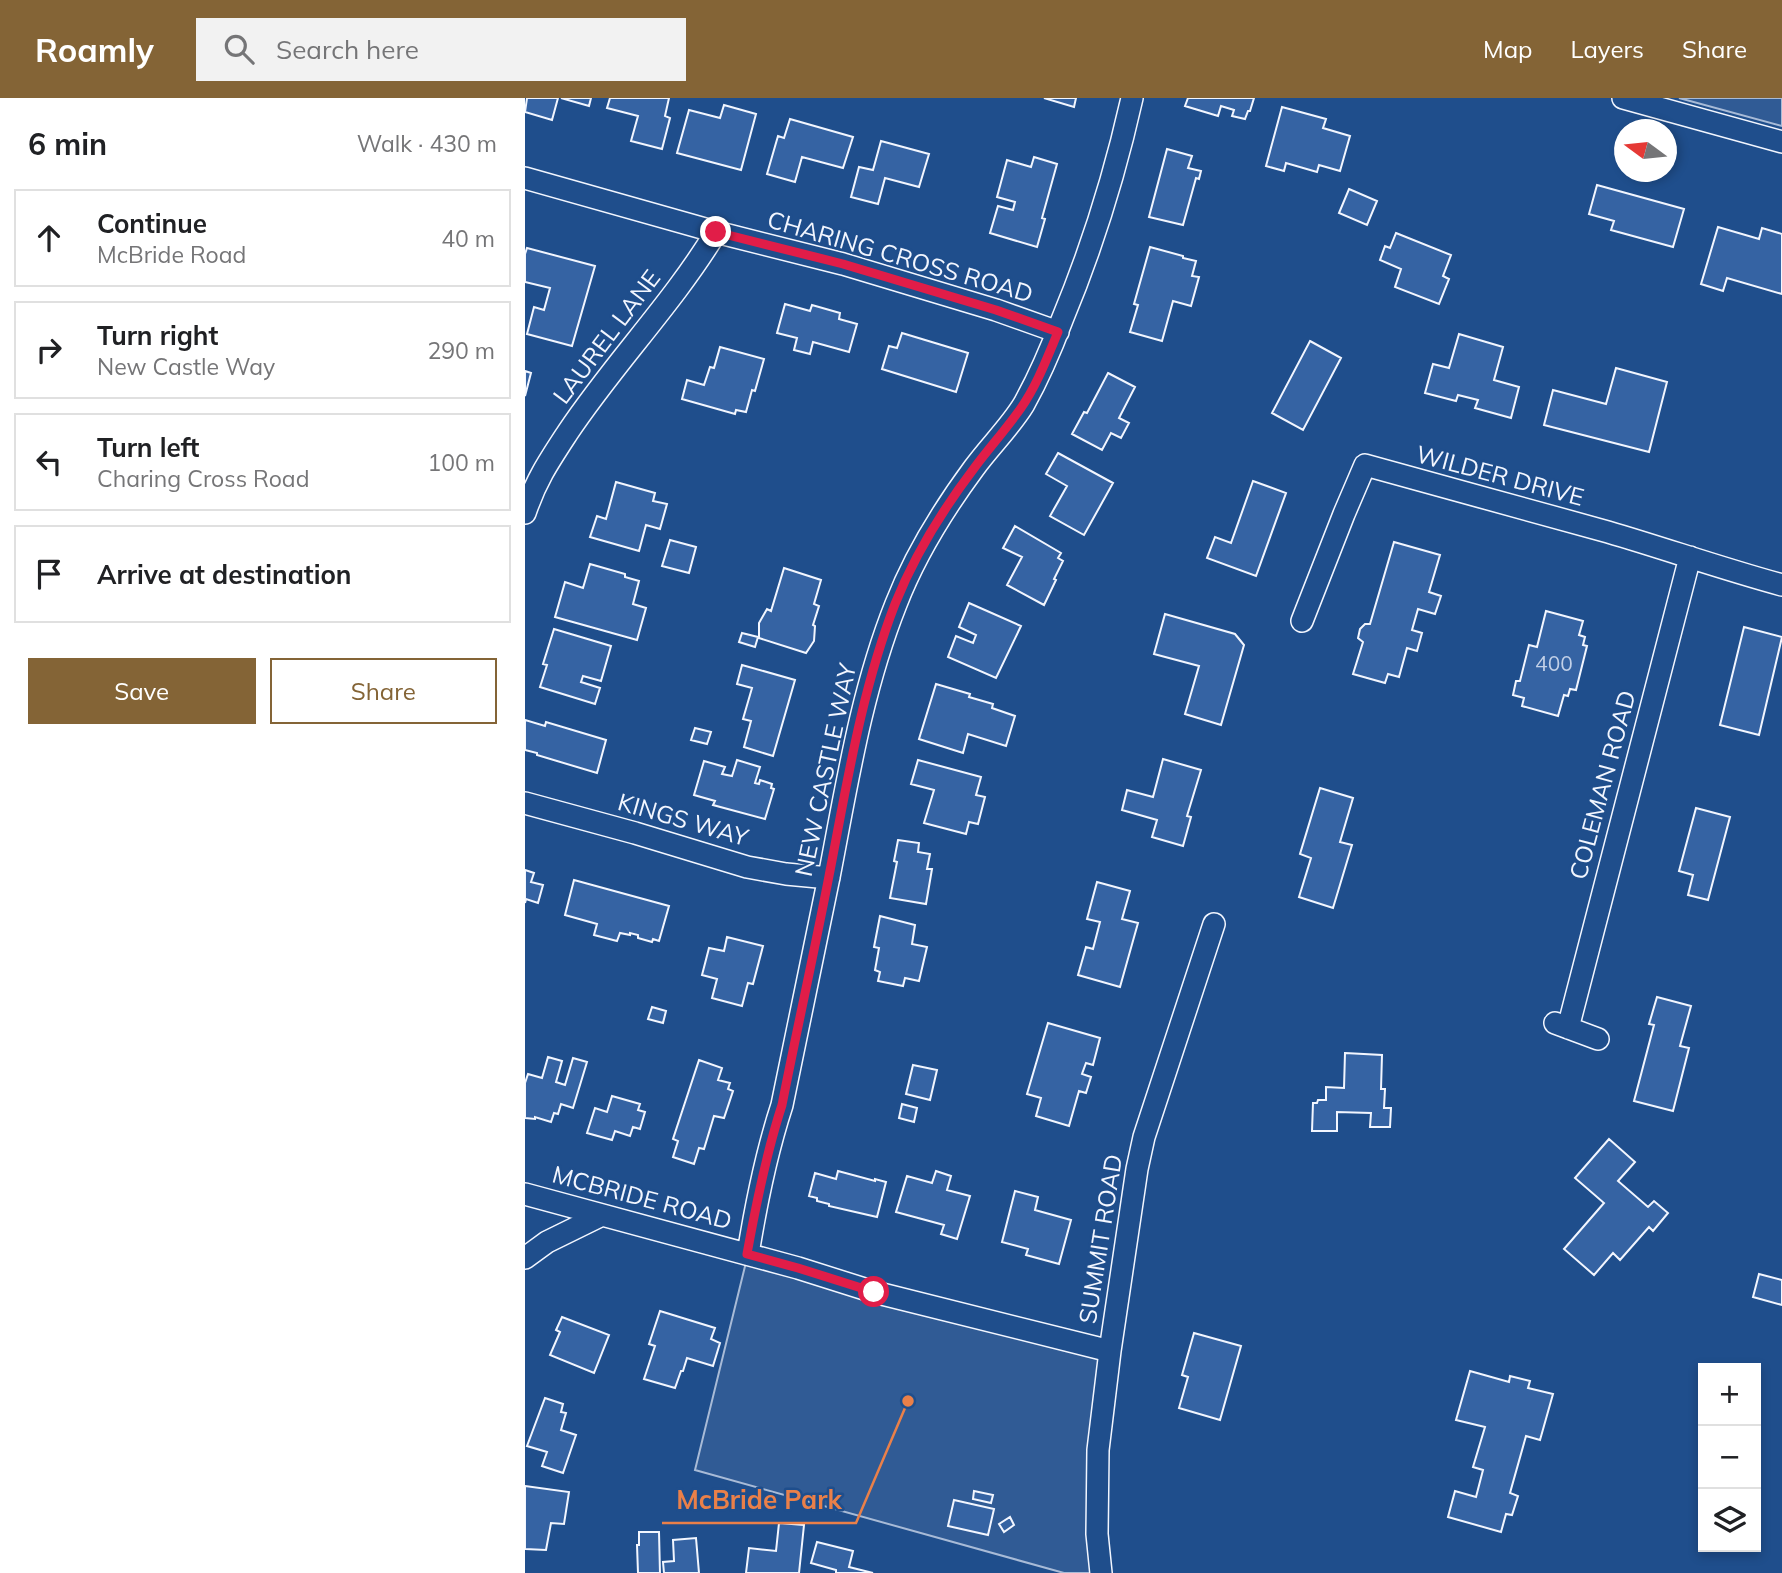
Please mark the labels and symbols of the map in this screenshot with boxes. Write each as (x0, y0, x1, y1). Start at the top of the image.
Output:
north arrow (1614, 119, 1677, 182)
street label: CHARING CROSS ROAD (764, 204, 1037, 308)
route end (700, 216, 731, 247)
street label: LAUREL LANE (546, 263, 666, 409)
street label: WILDER DRIVE (1413, 438, 1587, 512)
house number: 400 (1535, 650, 1573, 676)
street label: NEW CASTLE WAY (788, 660, 862, 879)
street label: COLEMAN ROAD (1562, 687, 1642, 882)
street label: KINGS WAY (615, 786, 752, 852)
street label: SUMMIT ROAD (1072, 1152, 1128, 1326)
street label: MCBRIDE ROAD (549, 1159, 735, 1235)
route start (858, 1276, 889, 1307)
callout: McBride Park (662, 1476, 856, 1523)
text: McBride Park (676, 1483, 842, 1516)

